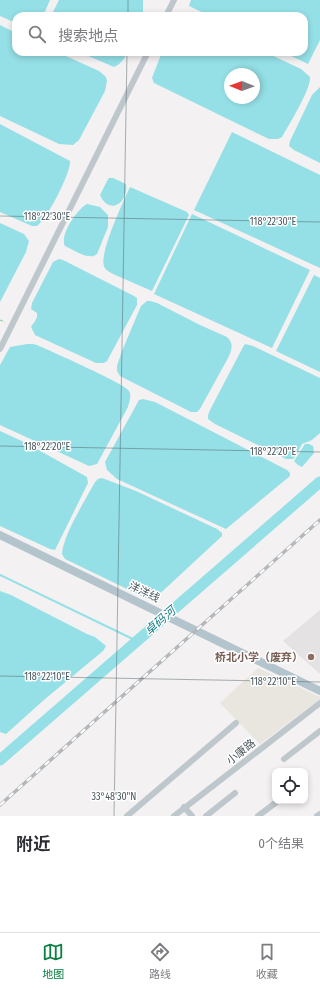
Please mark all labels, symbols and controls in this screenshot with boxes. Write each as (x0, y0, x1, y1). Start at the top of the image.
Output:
search box (12, 12, 308, 56)
icon: search (26, 23, 48, 45)
text: 搜索地点 (58, 27, 118, 45)
north arrow (224, 68, 260, 104)
text: 118°22'30"E (24, 211, 70, 223)
text: 118°22'30"E (250, 216, 296, 228)
text: 118°22'20"E (24, 441, 70, 453)
text: 118°22'20"E (250, 446, 296, 458)
street label: 洋洋线 (126, 579, 162, 605)
water label: 卓码河 (142, 603, 180, 638)
place label: 桥北小学（废弃） (215, 651, 303, 664)
marker: 桥北小学（废弃） (306, 652, 316, 662)
text: 118°22'10"E (24, 671, 70, 683)
text: 118°22'10"E (250, 676, 296, 688)
street label: 小康路 (224, 737, 258, 767)
map controls (272, 768, 308, 804)
button: locate (272, 768, 308, 804)
text: 33°48'30"N (92, 791, 136, 803)
text: 附近 (16, 834, 50, 855)
text: 0个结果 (258, 836, 304, 851)
tab: 地图 (42, 941, 64, 981)
tab: 路线 (149, 941, 171, 981)
tab: 收藏 (256, 941, 278, 981)

